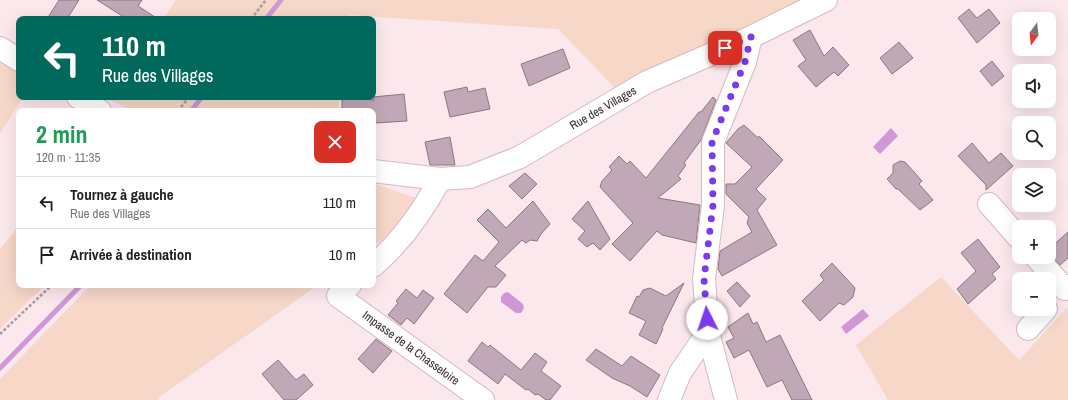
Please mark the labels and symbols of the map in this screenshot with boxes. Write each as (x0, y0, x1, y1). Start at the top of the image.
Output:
north arrow (1012, 12, 1056, 56)
pin (708, 31, 742, 65)
street label: Rue des Villages (567, 82, 639, 133)
position arrow (686, 298, 728, 340)
street label: Impasse de la Chasseloire (359, 307, 463, 389)

